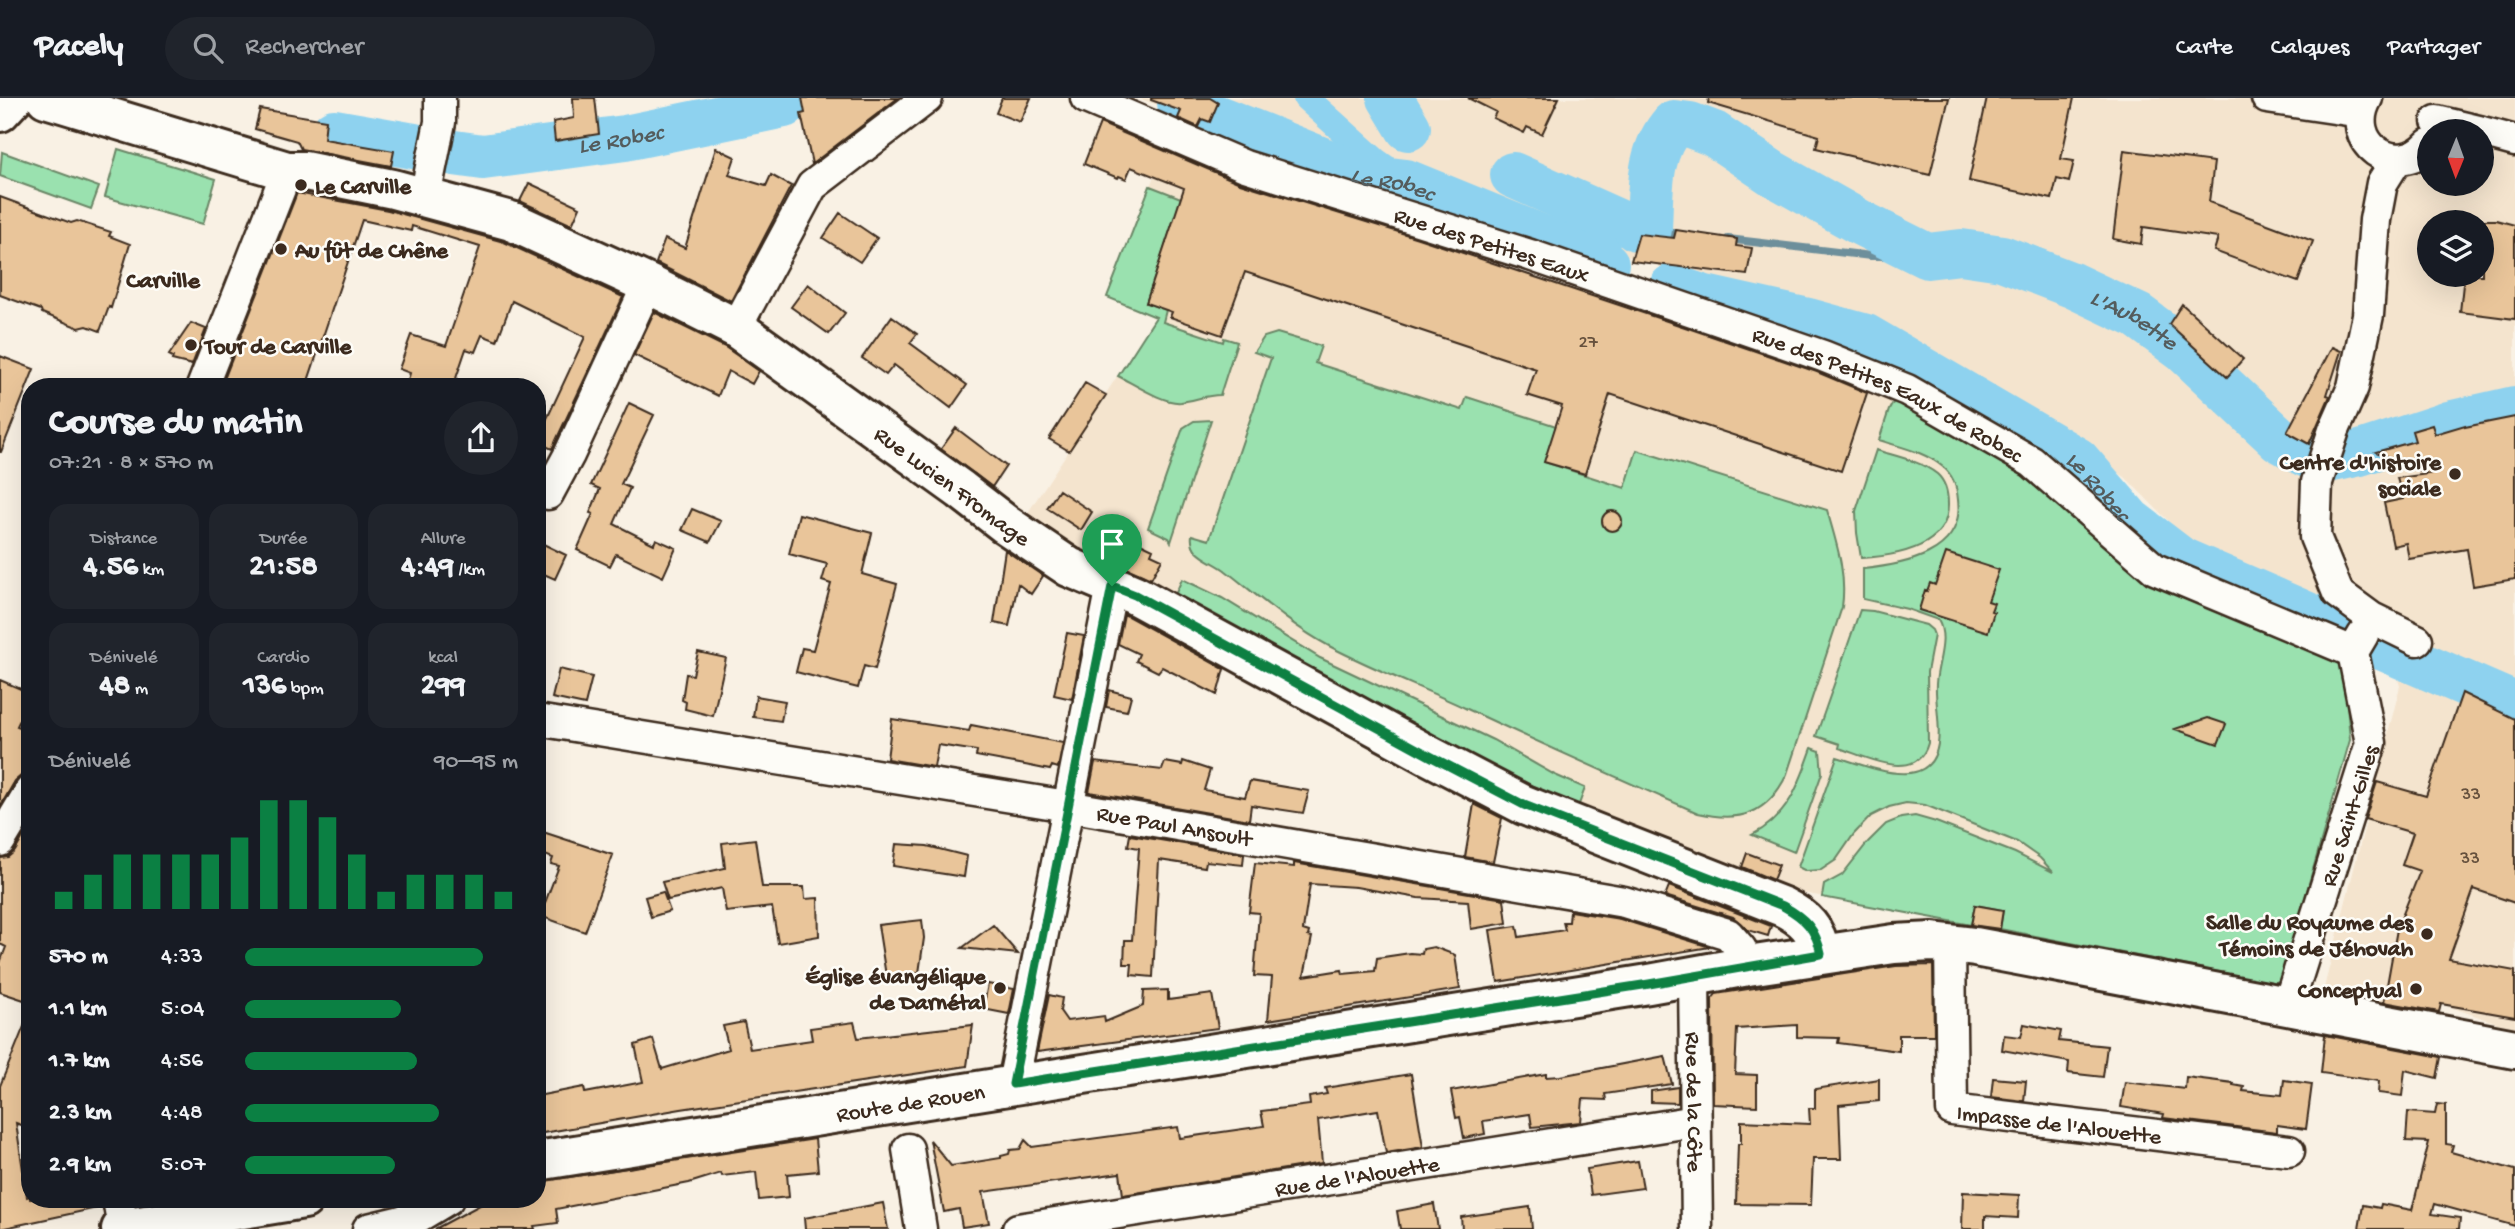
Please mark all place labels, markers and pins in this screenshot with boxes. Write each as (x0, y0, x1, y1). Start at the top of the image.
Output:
place label: Le Carville (315, 175, 412, 202)
marker: Le Carville (293, 177, 309, 193)
place label: Au fût de Chêne (294, 239, 449, 266)
marker: Au fût de Chêne (273, 241, 289, 257)
place label: Tour de Carville (203, 335, 353, 362)
marker: Tour de Carville (183, 337, 199, 353)
place label: Centre d'histoire sociale (2279, 451, 2442, 504)
marker: Centre d'histoire sociale (2447, 466, 2463, 482)
pin (1082, 514, 1142, 586)
place label: Salle du Royaume des Témoins de Jéhovah (2206, 911, 2415, 964)
marker: Salle du Royaume des Témoins de Jéhovah (2419, 926, 2435, 942)
place label: Église évangélique de Darnétal (806, 965, 987, 1018)
place label: Conceptual (2298, 979, 2402, 1006)
marker: Église évangélique de Darnétal (992, 980, 1008, 996)
marker: Conceptual (2408, 981, 2424, 997)

